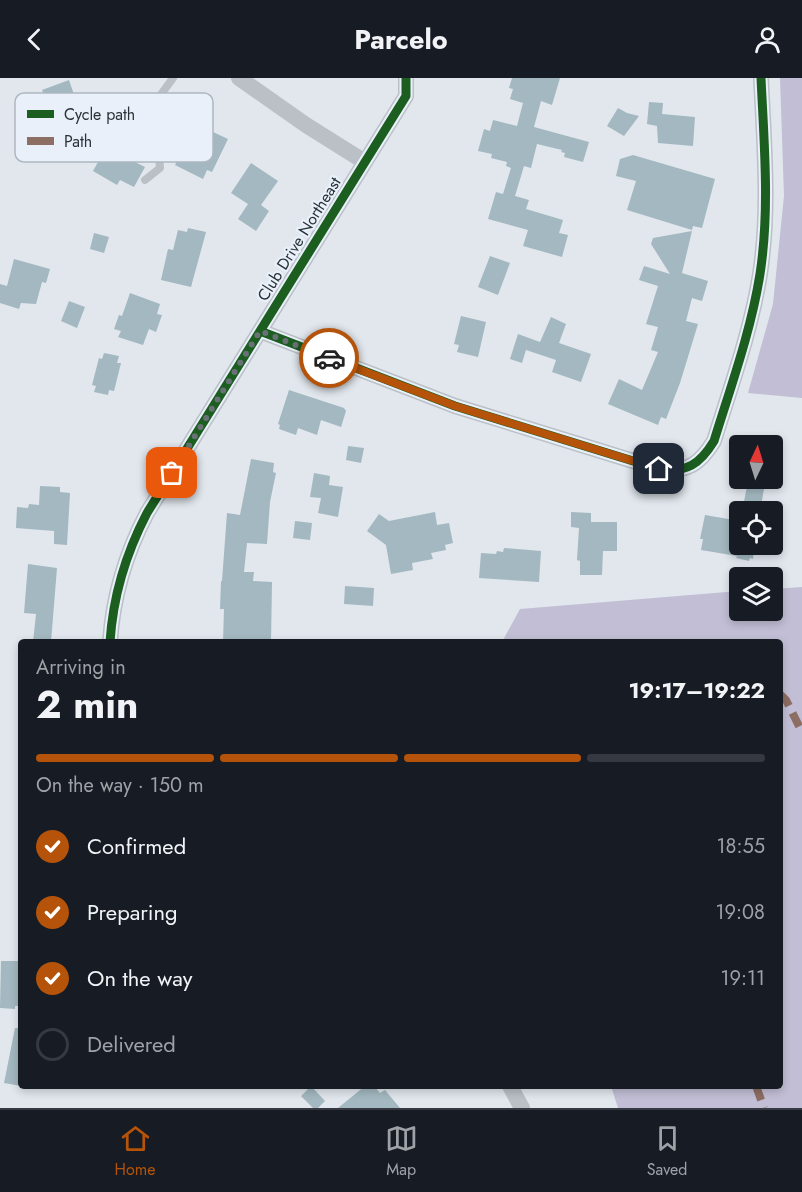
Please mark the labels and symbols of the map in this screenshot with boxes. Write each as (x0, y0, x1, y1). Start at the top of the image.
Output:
legend (15, 93, 213, 162)
text: Cycle path (64, 103, 135, 126)
text: Path (64, 130, 92, 153)
street label: Club Drive Northeast (252, 172, 347, 305)
courier (299, 328, 359, 388)
north arrow (729, 435, 783, 489)
pin (633, 443, 684, 494)
pin (146, 447, 197, 498)

